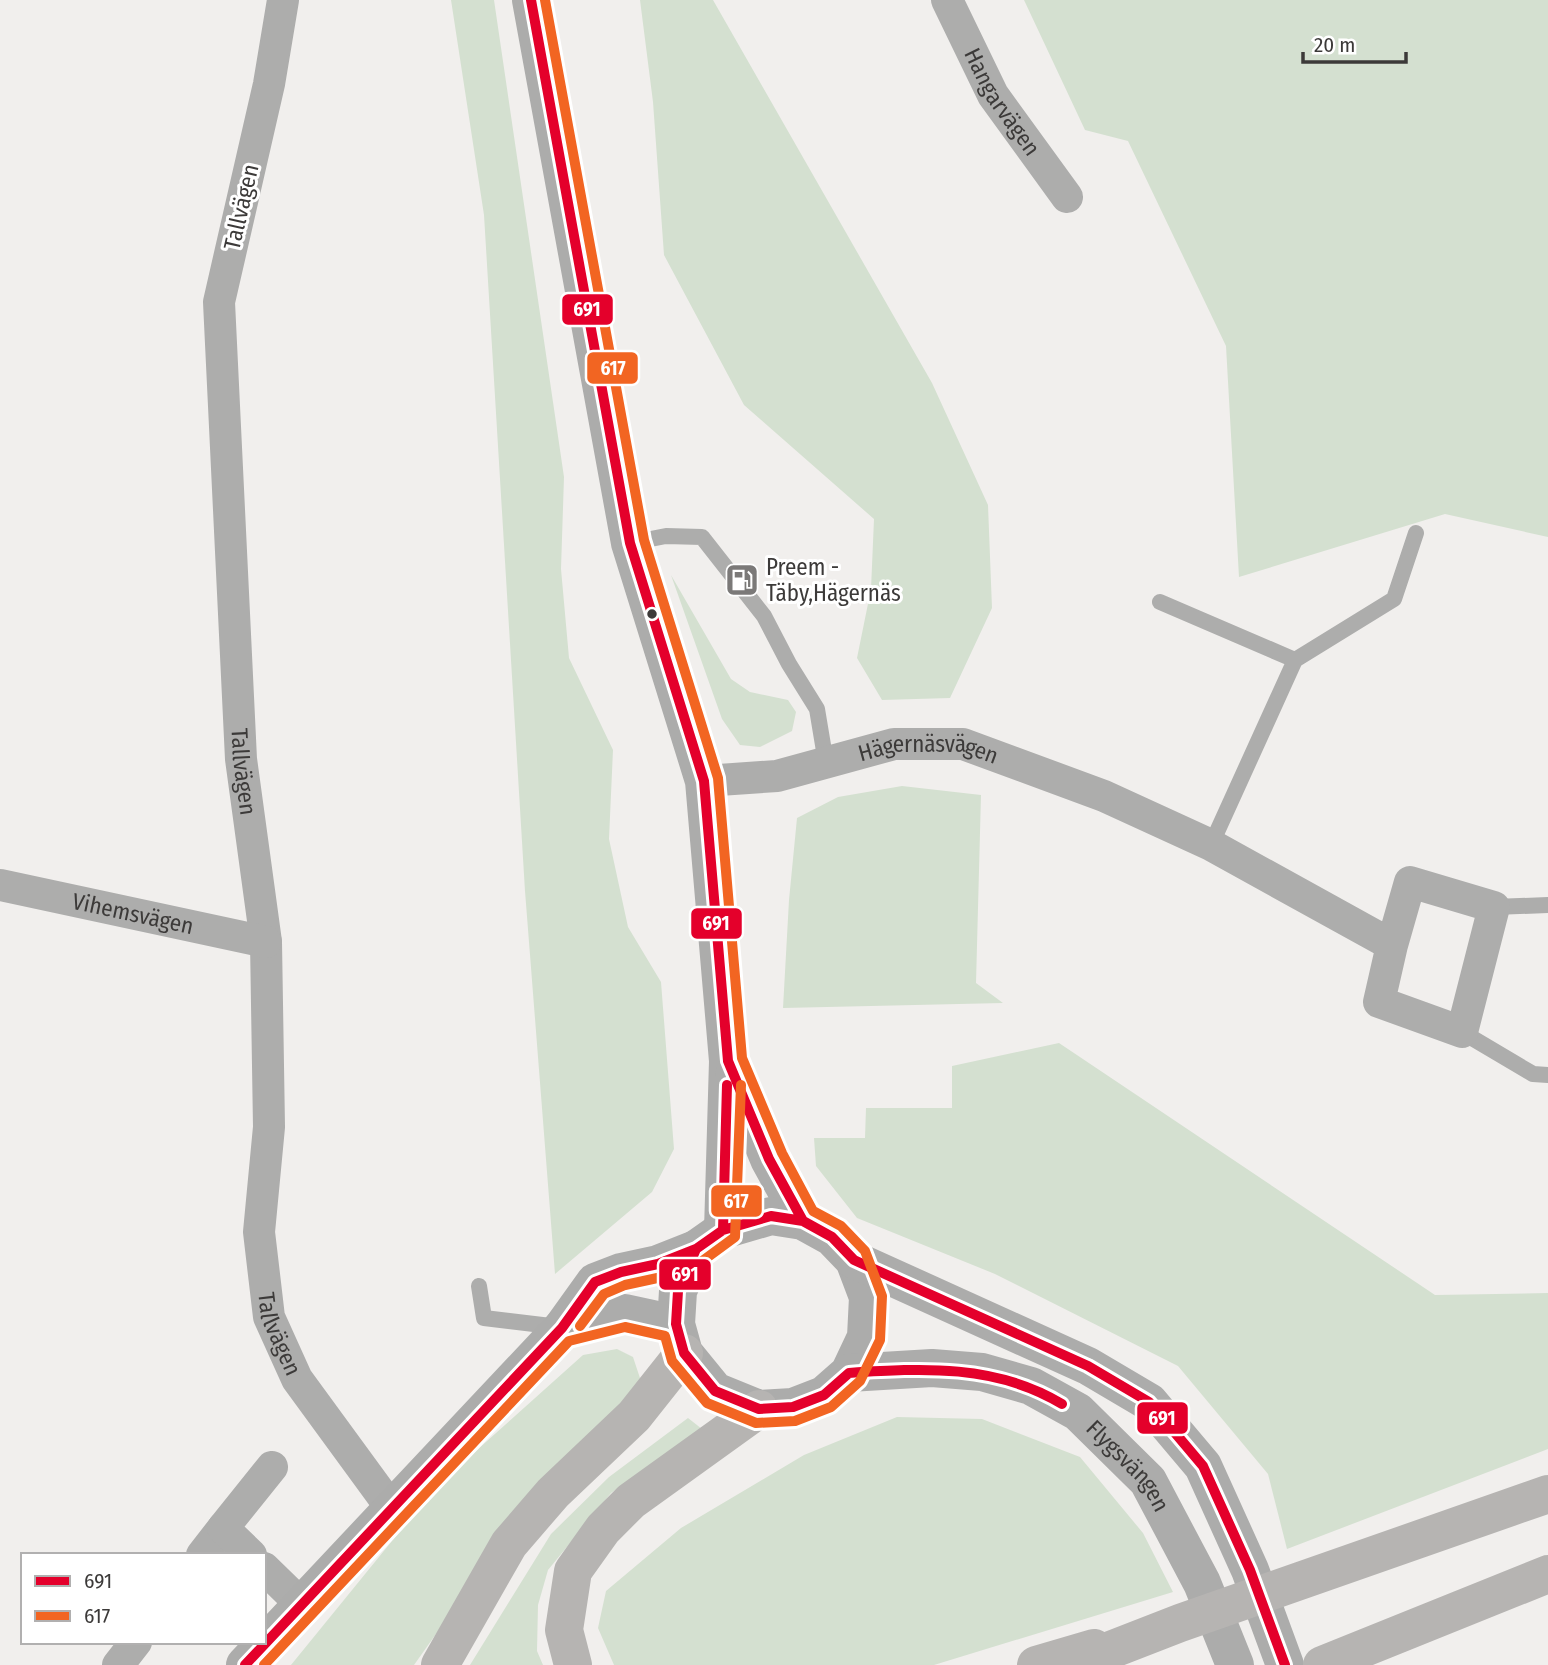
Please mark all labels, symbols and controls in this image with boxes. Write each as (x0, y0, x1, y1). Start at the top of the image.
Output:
scale bar (1303, 21, 1406, 65)
text: 20 m (1314, 32, 1355, 58)
street label: Hangarvägen (958, 43, 1046, 161)
street label: Tallvägen (218, 161, 264, 253)
line badge: 691 (561, 293, 614, 326)
text: 691 (573, 298, 601, 321)
line badge: 617 (586, 351, 639, 385)
text: 617 (600, 357, 626, 380)
place label: Preem - Täby,Hägernäs (766, 553, 901, 607)
fuel station icon: Preem - Täby,Hägernäs (723, 561, 761, 599)
unlabelled marker (645, 607, 659, 621)
street label: Tallvägen (226, 727, 262, 817)
street label: Hägernäsvägen (855, 730, 1002, 770)
street label: Vihemsvägen (70, 887, 196, 940)
line badge: 691 (690, 907, 743, 940)
text: 691 (702, 912, 730, 935)
line badge: 617 (710, 1184, 763, 1218)
text: 617 (723, 1190, 749, 1213)
line badge: 691 (658, 1258, 712, 1291)
text: 691 (671, 1263, 699, 1286)
street label: Tallvägen (252, 1291, 308, 1380)
line badge: 691 (1136, 1401, 1189, 1435)
text: 691 (1148, 1407, 1176, 1430)
street label: Flygsvängen (1081, 1414, 1176, 1516)
legend (21, 1553, 266, 1644)
text: 691 (84, 1568, 112, 1594)
text: 617 (84, 1603, 110, 1629)

